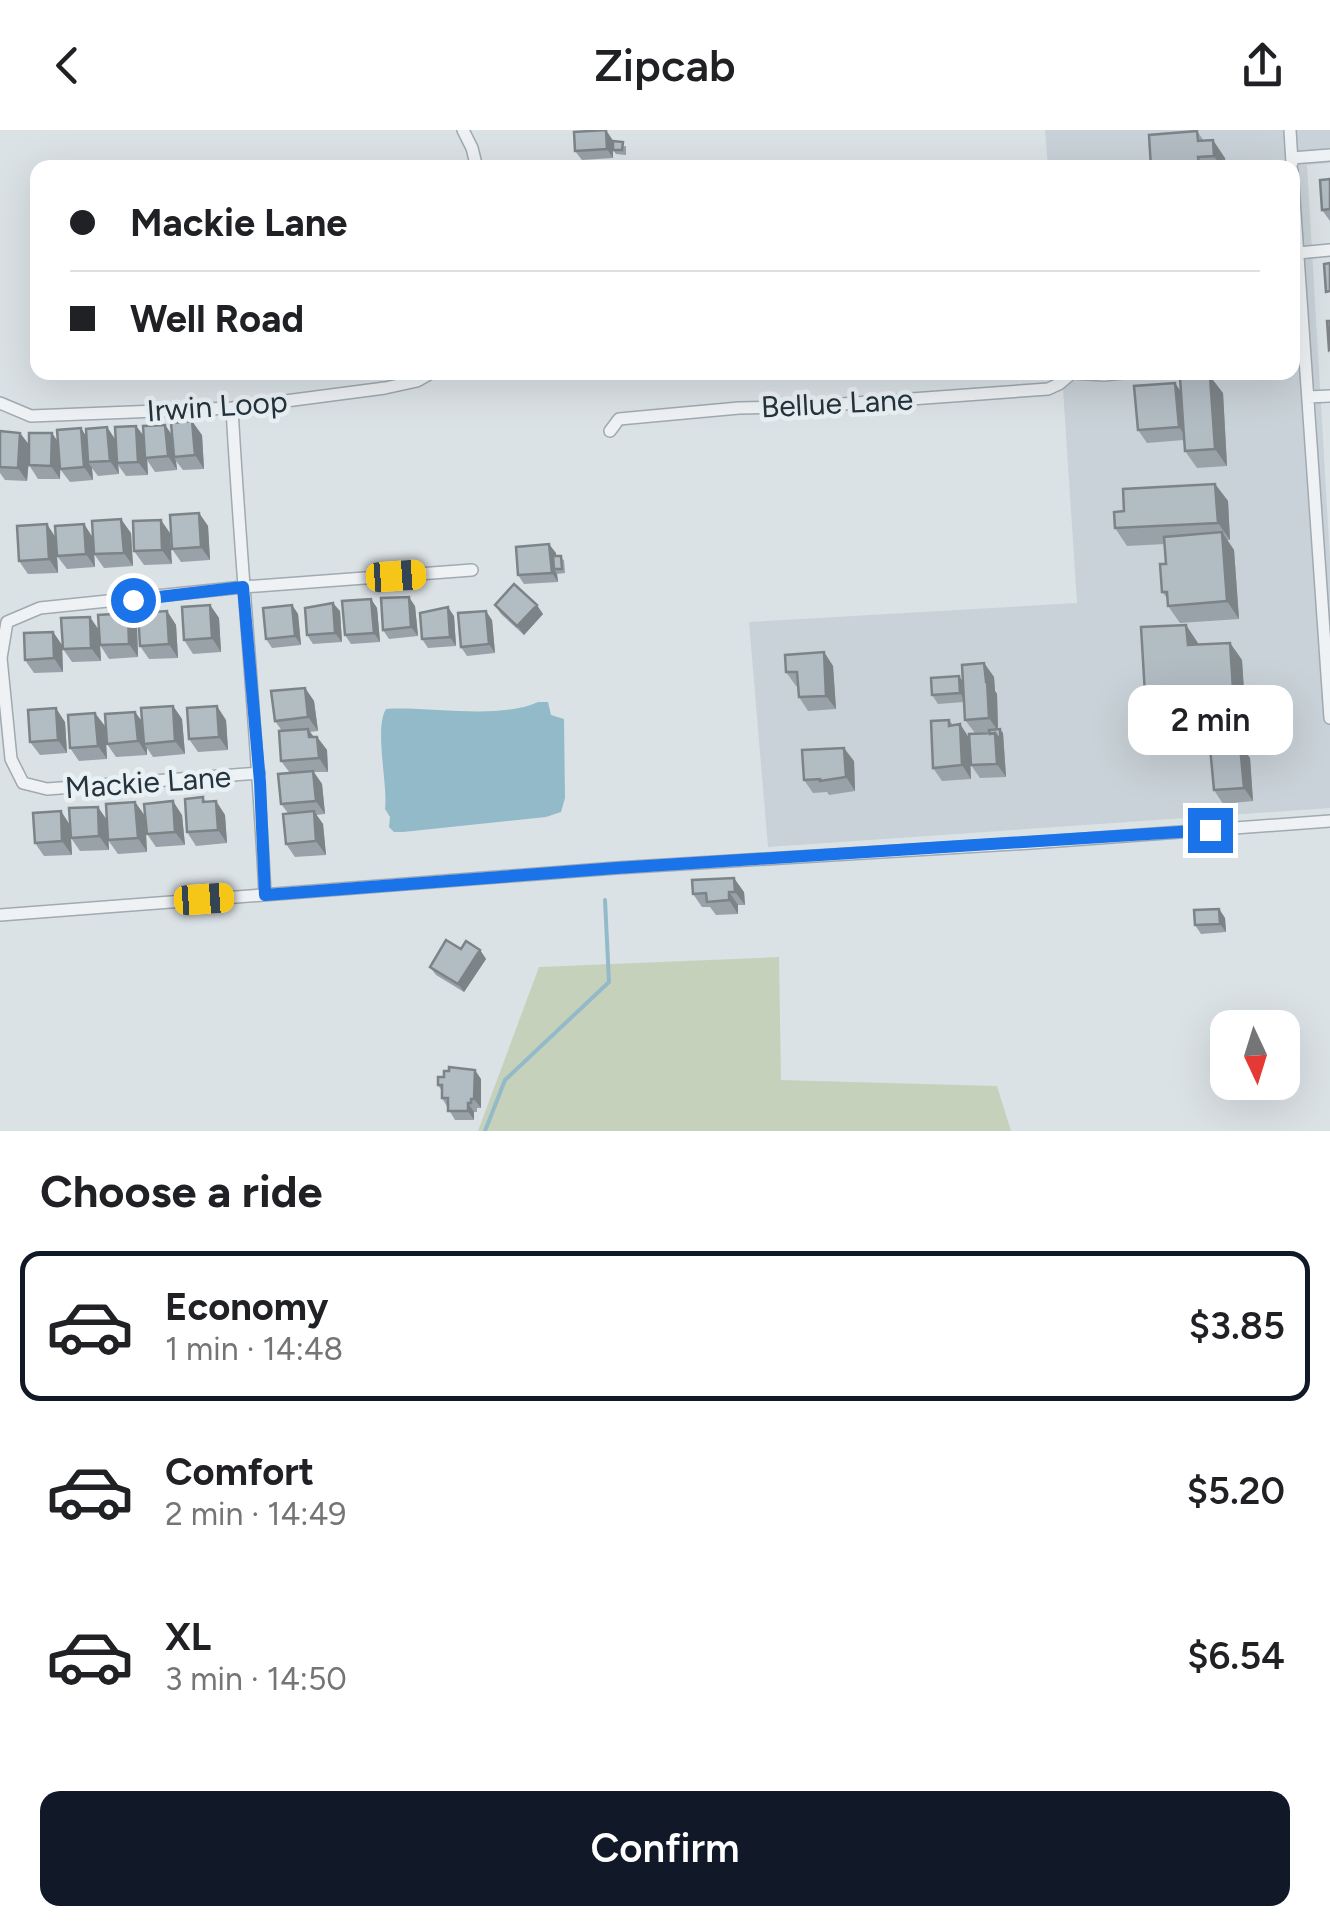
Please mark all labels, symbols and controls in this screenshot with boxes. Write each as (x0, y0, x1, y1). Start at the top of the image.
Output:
icon: back (40, 38, 95, 93)
text: Zipcab (594, 38, 736, 92)
icon: share (1235, 38, 1290, 93)
text: Mackie Lane (130, 200, 347, 246)
text: Well Road (130, 296, 304, 342)
street label: Bellue Lane (760, 381, 914, 425)
street label: Irwin Loop (145, 383, 289, 429)
car (365, 559, 427, 593)
route start (111, 578, 156, 623)
callout: 2 min (1128, 685, 1292, 755)
text: 2 min (1171, 701, 1250, 739)
street label: Mackie Lane (64, 758, 232, 806)
route end (1188, 808, 1233, 853)
car (173, 882, 235, 916)
north arrow (1210, 1010, 1300, 1100)
map controls (1210, 1010, 1300, 1100)
text: Choose a ride (40, 1164, 322, 1218)
icon: car (45, 1281, 135, 1371)
text: Economy (165, 1284, 328, 1330)
text: $3.85 (1189, 1303, 1285, 1349)
text: 1 min · 14:48 (165, 1330, 343, 1368)
icon: car (45, 1446, 135, 1536)
text: Comfort (165, 1449, 314, 1495)
text: $5.20 (1187, 1468, 1285, 1514)
text: 2 min · 14:49 (165, 1495, 346, 1533)
icon: car (45, 1611, 135, 1701)
text: XL (165, 1614, 211, 1660)
text: $6.54 (1187, 1633, 1285, 1679)
text: 3 min · 14:50 (165, 1660, 347, 1698)
button: Confirm (40, 1791, 1290, 1906)

